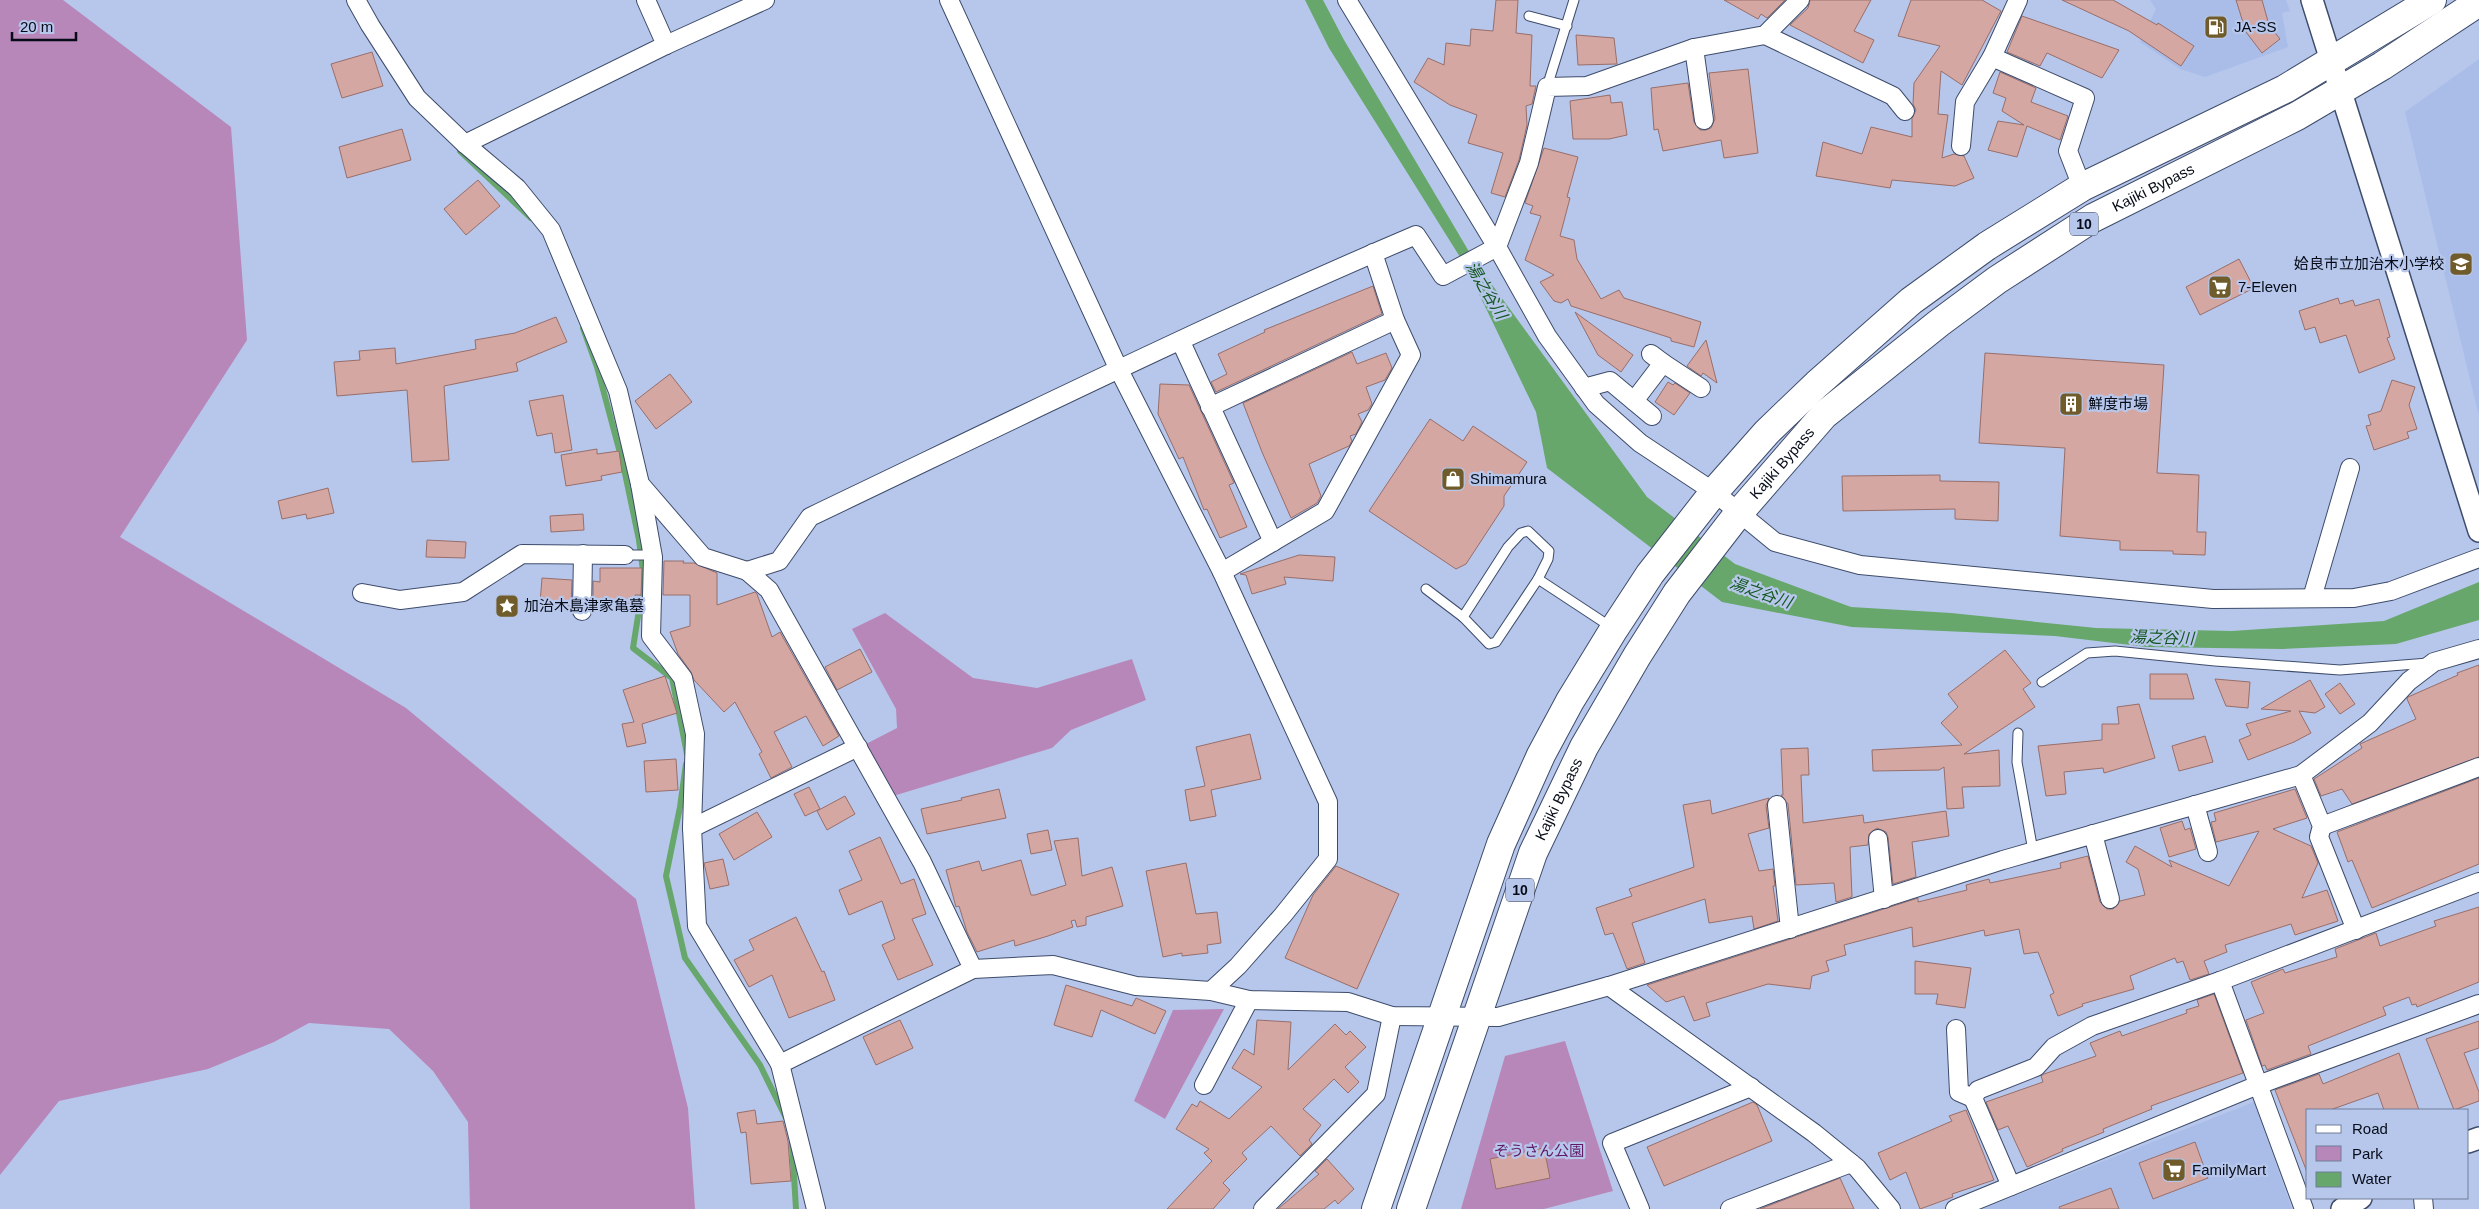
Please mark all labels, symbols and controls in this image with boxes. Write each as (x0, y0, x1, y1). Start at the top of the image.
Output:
scale bar (12, 10, 76, 42)
fuel station icon: JA-SS (2203, 14, 2229, 40)
text: 20 m (20, 18, 53, 35)
place label: JA-SS (2234, 18, 2277, 35)
street label: Kajiki Bypass (2109, 160, 2197, 215)
road number: 10 (2070, 212, 2098, 235)
school or university icon: 姶良市立加治木小学校 (2448, 251, 2474, 277)
place label: 姶良市立加治木小学校 (2294, 255, 2444, 272)
water label: 湯之谷川 (1463, 258, 1511, 324)
supermarket icon: 7-Eleven (2207, 274, 2233, 300)
place label: 7-Eleven (2238, 278, 2297, 295)
building icon: 鮮度市場 (2058, 391, 2084, 417)
place label: 鮮度市場 (2088, 395, 2148, 412)
street label: Kajiki Bypass (1746, 424, 1817, 502)
shop icon: Shimamura (1440, 466, 1466, 492)
place label: Shimamura (1470, 470, 1547, 487)
water label: 湯之谷川 (1728, 574, 1796, 612)
place icon: 加治木島津家亀墓 (494, 593, 520, 619)
place label: 加治木島津家亀墓 (524, 597, 644, 614)
water label: 湯之谷川 (2130, 628, 2196, 647)
street label: Kajiki Bypass (1531, 755, 1585, 843)
road number: 10 (1506, 878, 1534, 902)
legend (2306, 1109, 2469, 1199)
text: Road (2352, 1120, 2388, 1137)
park label: ぞうさん公園 (1494, 1142, 1584, 1159)
text: Park (2352, 1145, 2383, 1162)
supermarket icon: FamilyMart (2161, 1157, 2187, 1183)
place label: FamilyMart (2192, 1161, 2267, 1178)
text: Water (2352, 1170, 2391, 1187)

